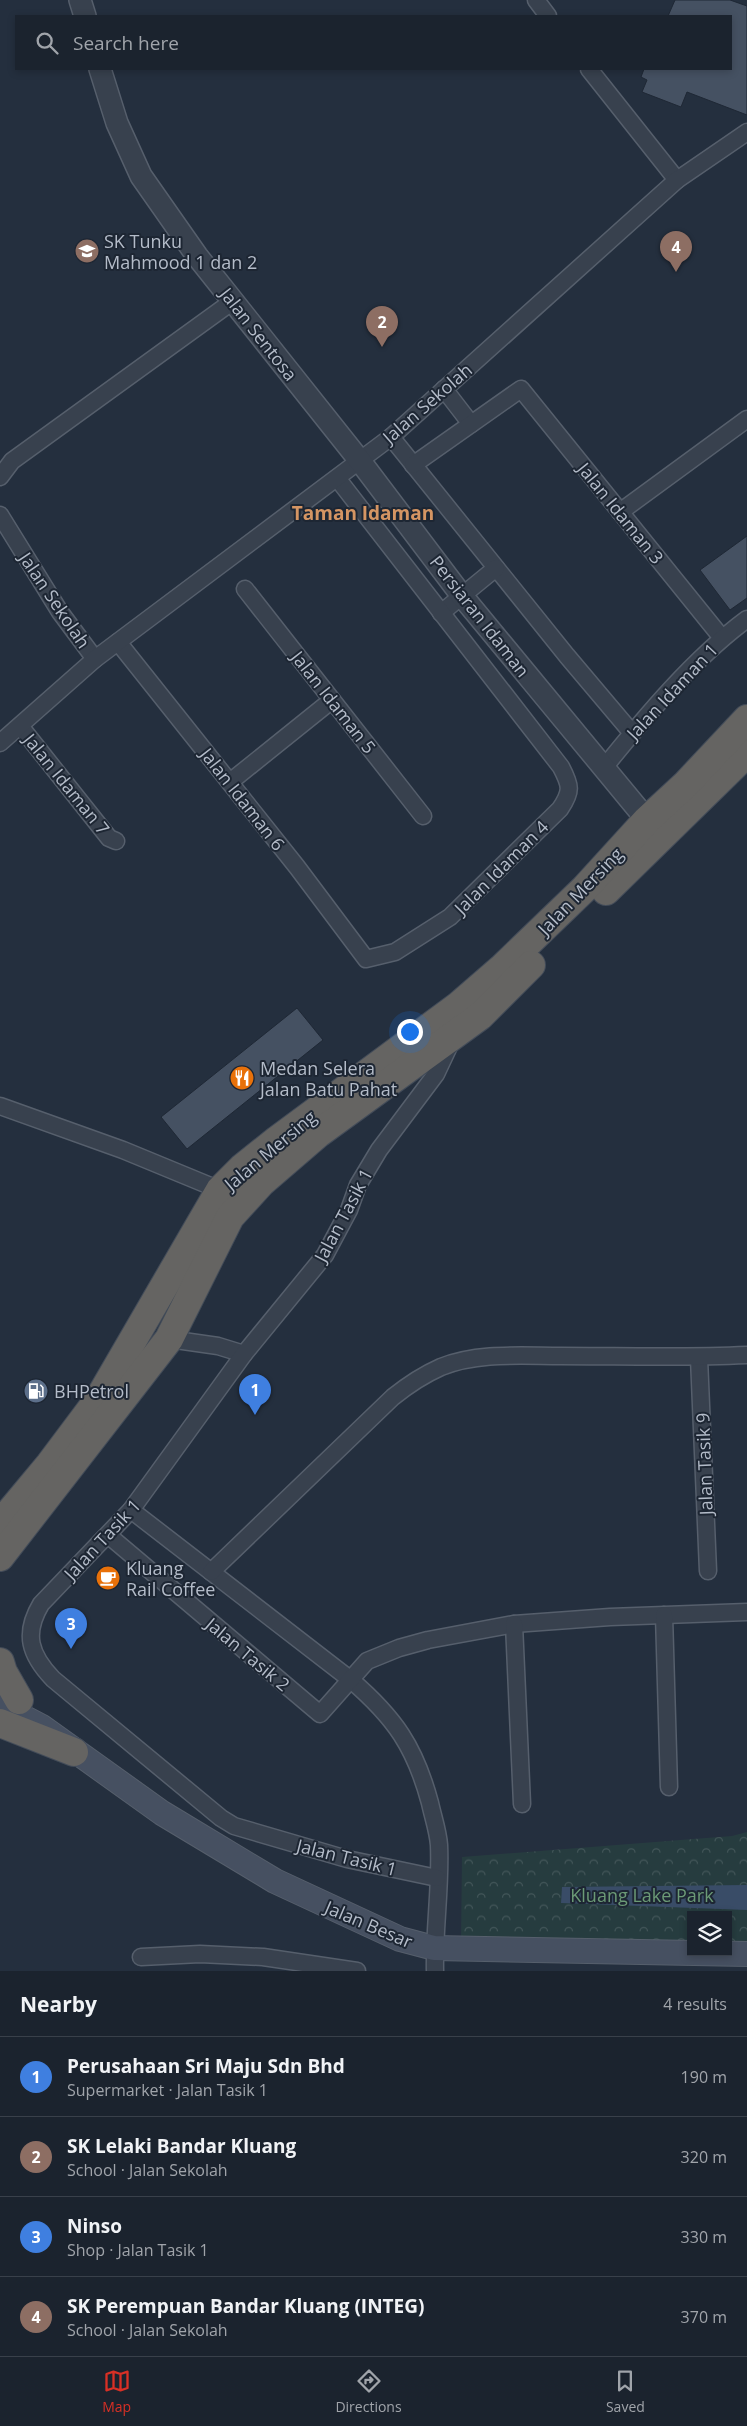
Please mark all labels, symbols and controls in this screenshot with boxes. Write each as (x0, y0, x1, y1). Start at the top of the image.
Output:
search box (15, 15, 732, 70)
icon: search (33, 29, 61, 57)
text: Search here (73, 30, 179, 56)
place label: SK Tunku Mahmood 1 dan 2 (104, 229, 257, 274)
pin: 4 (660, 231, 692, 272)
school or university icon: SK Tunku Mahmood 1 dan 2 (74, 238, 100, 264)
street label: Jalan Sentosa (214, 281, 303, 385)
pin: 2 (366, 306, 398, 347)
street label: Jalan Sekolah (376, 358, 477, 450)
street label: Jalan Idaman 3 (571, 456, 669, 569)
district label: Taman Idaman (292, 500, 434, 526)
street label: Jalan Sekolah (13, 546, 96, 653)
street label: Persiaran Idaman (425, 550, 535, 682)
street label: Jalan Idaman 1 (620, 638, 723, 746)
street label: Jalan Idaman 5 (285, 644, 382, 758)
street label: Jalan Idaman 7 (17, 727, 115, 840)
street label: Jalan Idaman 6 (194, 741, 291, 855)
street label: Jalan Idaman 4 (447, 815, 553, 921)
street label: Jalan Mersing (531, 842, 628, 941)
your location (397, 1019, 423, 1045)
place label: Medan Selera Jalan Batu Pahat (258, 1056, 397, 1101)
restaurant icon: Medan Selera Jalan Batu Pahat (229, 1065, 255, 1091)
street label: Jalan Mersing (218, 1104, 321, 1197)
street label: Jalan Tasik 1 (307, 1164, 378, 1268)
pin: 1 (239, 1374, 271, 1415)
fuel station icon: BHPetrol (23, 1378, 49, 1404)
place label: BHPetrol (54, 1379, 129, 1403)
street label: Jalan Tasik 9 (690, 1412, 718, 1518)
street label: Jalan Tasik 1 (57, 1493, 146, 1586)
place label: Kluang Rail Coffee (126, 1556, 215, 1601)
cafe icon: Kluang Rail Coffee (95, 1565, 121, 1591)
pin: 3 (55, 1608, 87, 1649)
street label: Jalan Tasik 2 (199, 1611, 295, 1696)
street label: Jalan Tasik 1 (292, 1832, 400, 1881)
park label: Kluang Lake Park (570, 1883, 714, 1907)
street label: Jalan Besar (320, 1894, 417, 1953)
map controls (687, 1911, 732, 1956)
button: layers (687, 1911, 732, 1956)
text: Nearby (20, 1990, 97, 2018)
text: 4 results (663, 1993, 727, 2015)
text: Perusahaan Sri Maju Sdn Bhd (67, 2053, 345, 2079)
text: 1 (31, 2066, 41, 2088)
text: 190 m (681, 2066, 727, 2088)
text: Supermarket · Jalan Tasik 1 (67, 2079, 268, 2101)
text: SK Lelaki Bandar Kluang (67, 2133, 296, 2159)
text: 2 (31, 2146, 41, 2168)
text: 320 m (681, 2146, 727, 2168)
text: School · Jalan Sekolah (67, 2159, 228, 2181)
text: Ninso (67, 2213, 122, 2239)
text: 3 (31, 2226, 41, 2248)
text: 330 m (681, 2226, 727, 2248)
text: Shop · Jalan Tasik 1 (67, 2239, 209, 2261)
text: SK Perempuan Bandar Kluang (INTEG) (67, 2293, 424, 2319)
text: 4 (31, 2306, 41, 2328)
text: 370 m (681, 2306, 727, 2328)
text: School · Jalan Sekolah (67, 2319, 228, 2341)
tab: Map (102, 2367, 131, 2416)
tab: Directions (335, 2367, 402, 2416)
tab: Saved (606, 2367, 645, 2416)

